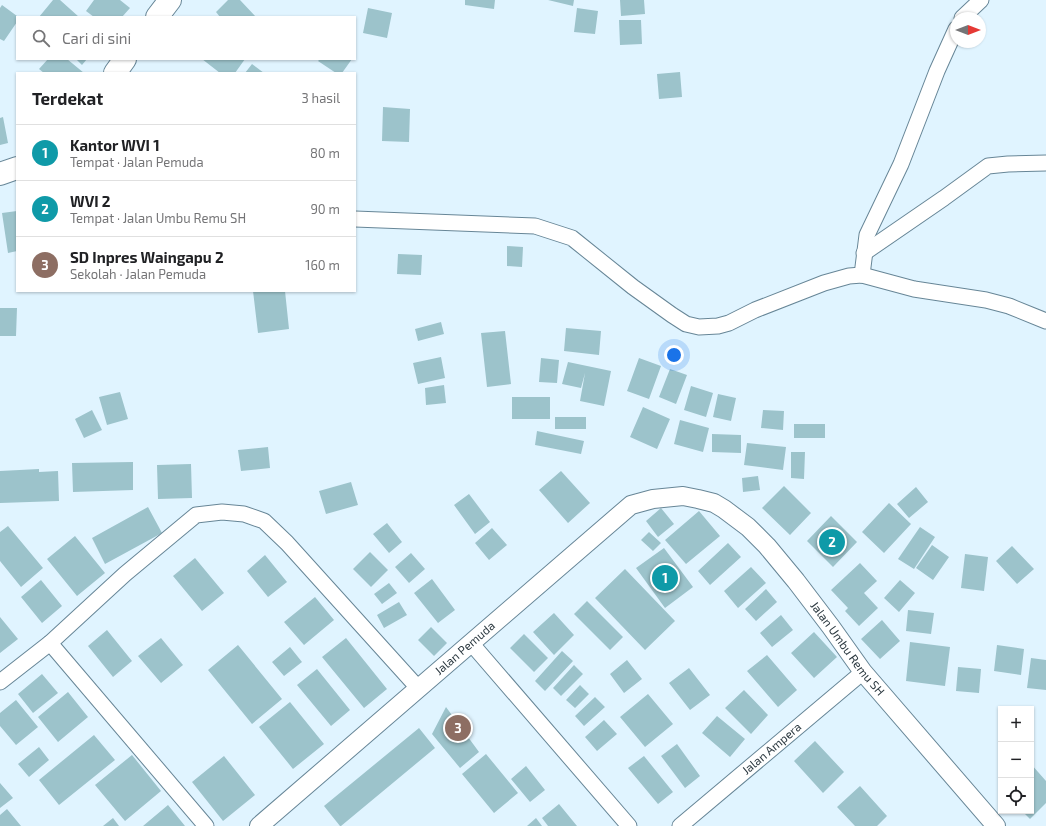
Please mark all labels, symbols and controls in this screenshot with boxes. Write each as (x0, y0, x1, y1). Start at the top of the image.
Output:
north arrow (950, 12, 986, 48)
search box (16, 16, 356, 60)
icon: search (30, 27, 52, 49)
text: Cari di sini (62, 29, 131, 47)
text: Terdekat (32, 88, 103, 108)
text: 3 hasil (301, 90, 340, 106)
text: Kantor WVI 1 (70, 136, 160, 154)
text: 1 (42, 145, 48, 161)
text: 80 m (310, 145, 340, 161)
text: Tempat · Jalan Pemuda (70, 154, 204, 170)
text: WVI 2 (70, 192, 111, 210)
text: 2 (41, 201, 49, 217)
text: 90 m (310, 201, 340, 217)
text: Tempat · Jalan Umbu Remu SH (70, 210, 246, 226)
text: SD Inpres Waingapu 2 (70, 248, 224, 266)
text: 3 (41, 257, 49, 273)
text: 160 m (305, 257, 340, 273)
text: Sekolah · Jalan Pemuda (70, 266, 206, 282)
your location (664, 345, 684, 365)
pin: 2 (819, 527, 845, 557)
pin: 1 (652, 563, 678, 593)
street label: Jalan Umbu Remu SH (808, 598, 888, 698)
street label: Jalan Pemuda (431, 618, 497, 677)
map controls (998, 706, 1034, 814)
button: + (998, 706, 1034, 742)
pin: 3 (445, 713, 471, 743)
street label: Jalan Ampera (739, 719, 804, 777)
button: − (998, 742, 1034, 778)
button: locate (998, 778, 1034, 814)

